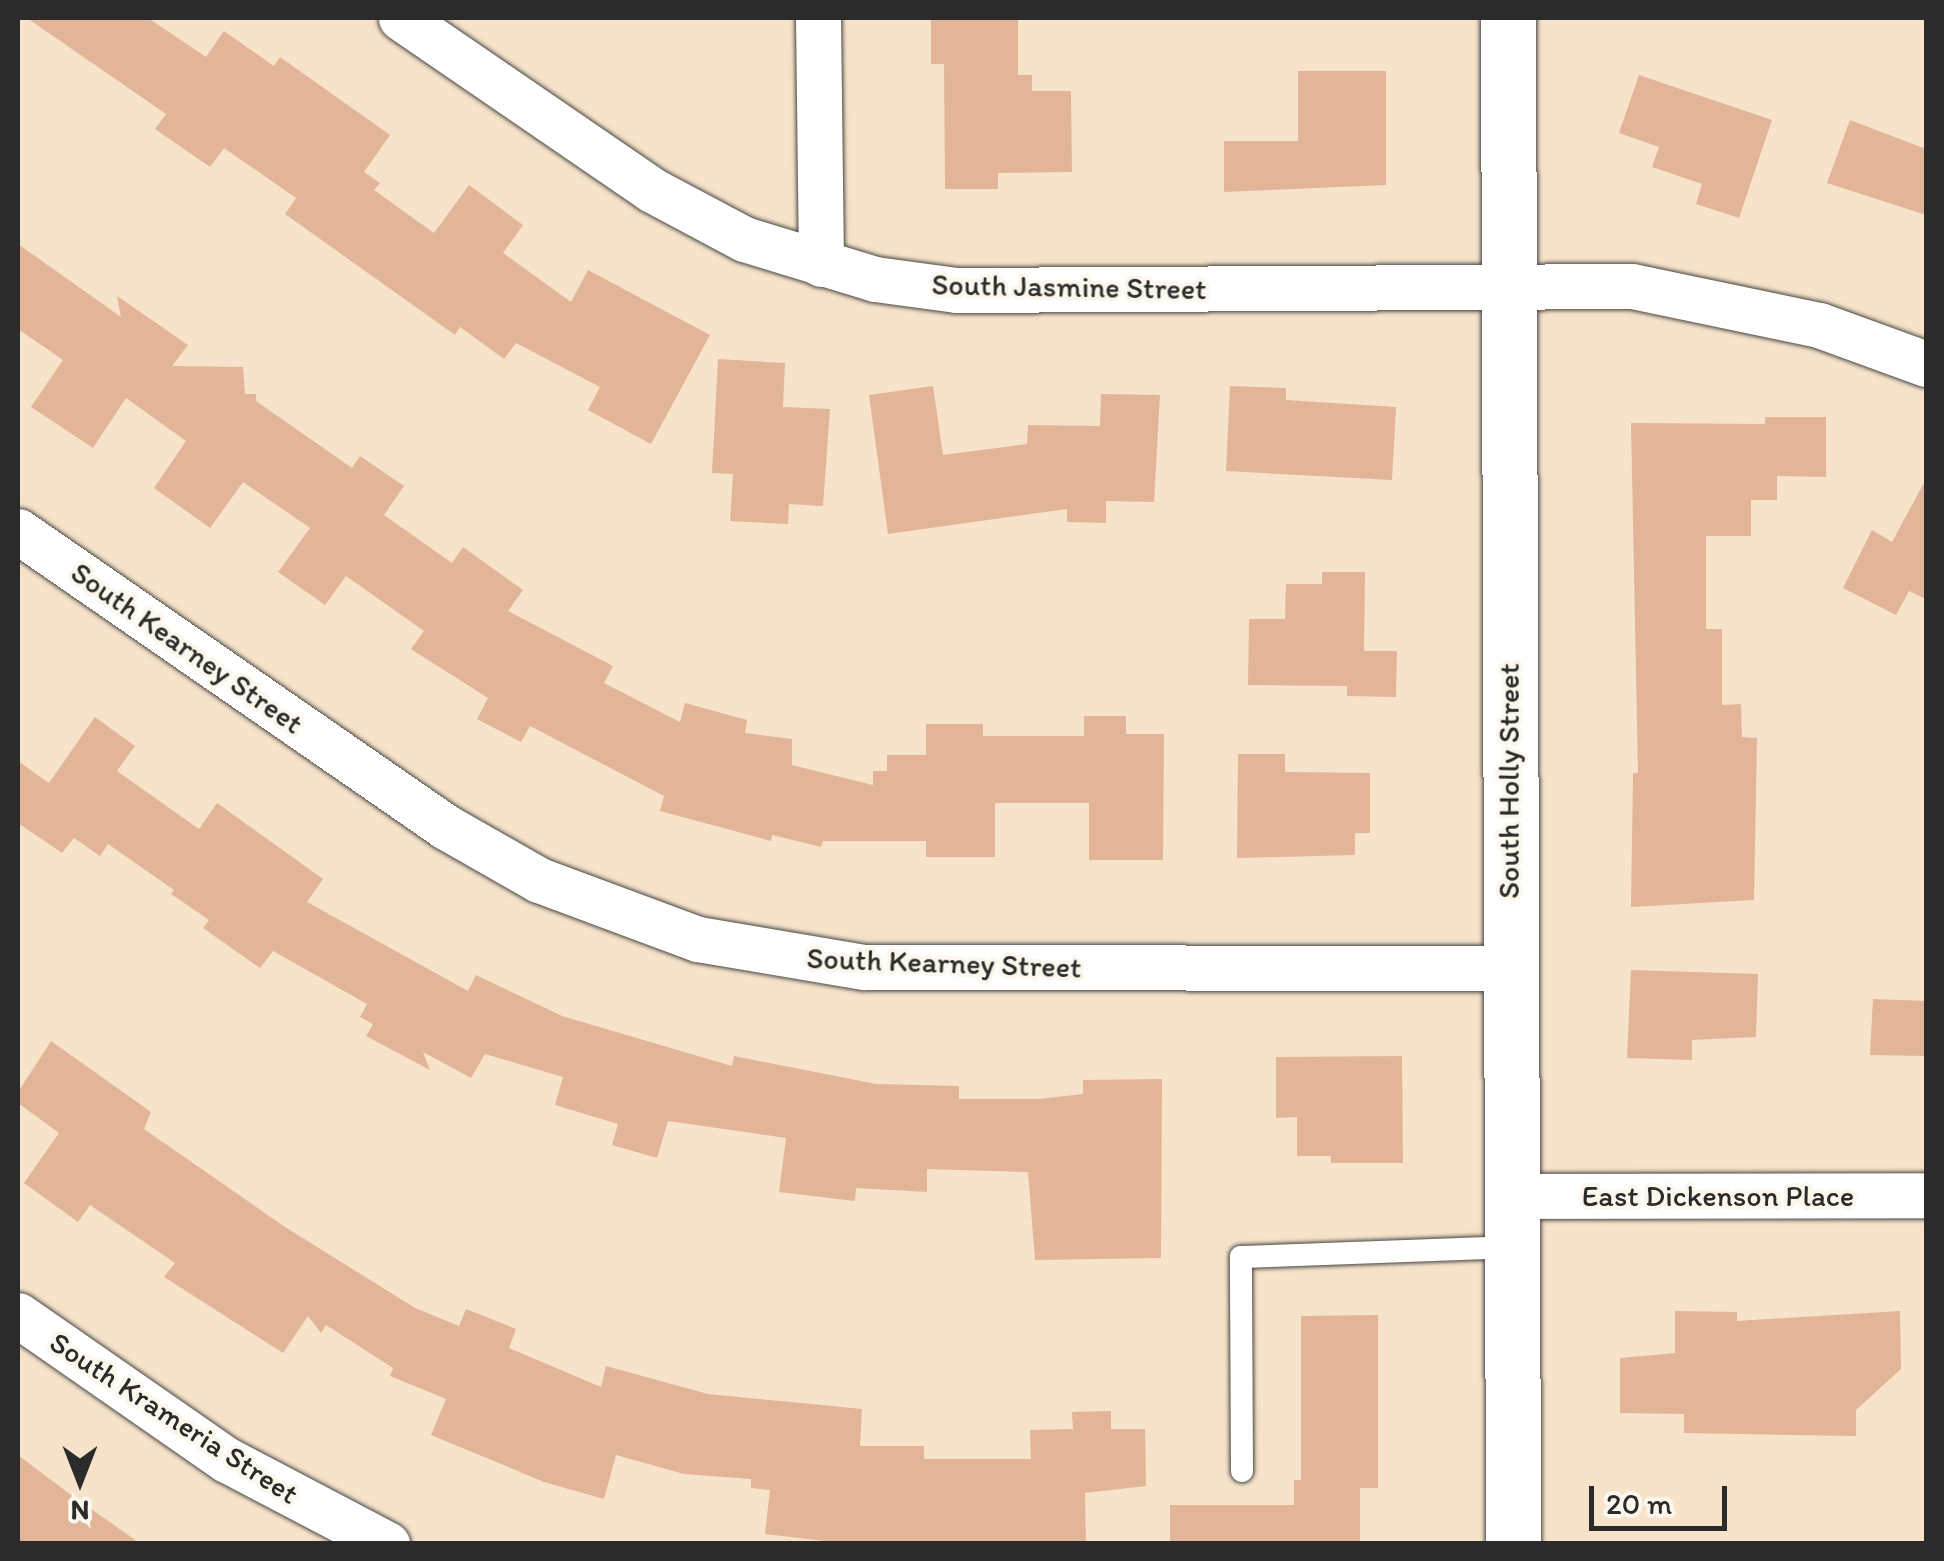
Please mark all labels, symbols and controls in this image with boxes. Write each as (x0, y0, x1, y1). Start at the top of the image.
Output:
street label: South Jasmine Street (932, 267, 1206, 307)
street label: South Kearney Street (65, 555, 309, 741)
street label: South Holly Street (1491, 663, 1527, 899)
street label: South Kearney Street (807, 940, 1081, 986)
street label: East Dickenson Place (1582, 1178, 1854, 1214)
street label: South Krameria Street (43, 1324, 305, 1512)
north arrow (30, 1431, 130, 1531)
scale bar (1594, 1466, 1732, 1528)
text: 20 m (1606, 1485, 1672, 1522)
text: N (71, 1494, 89, 1528)

